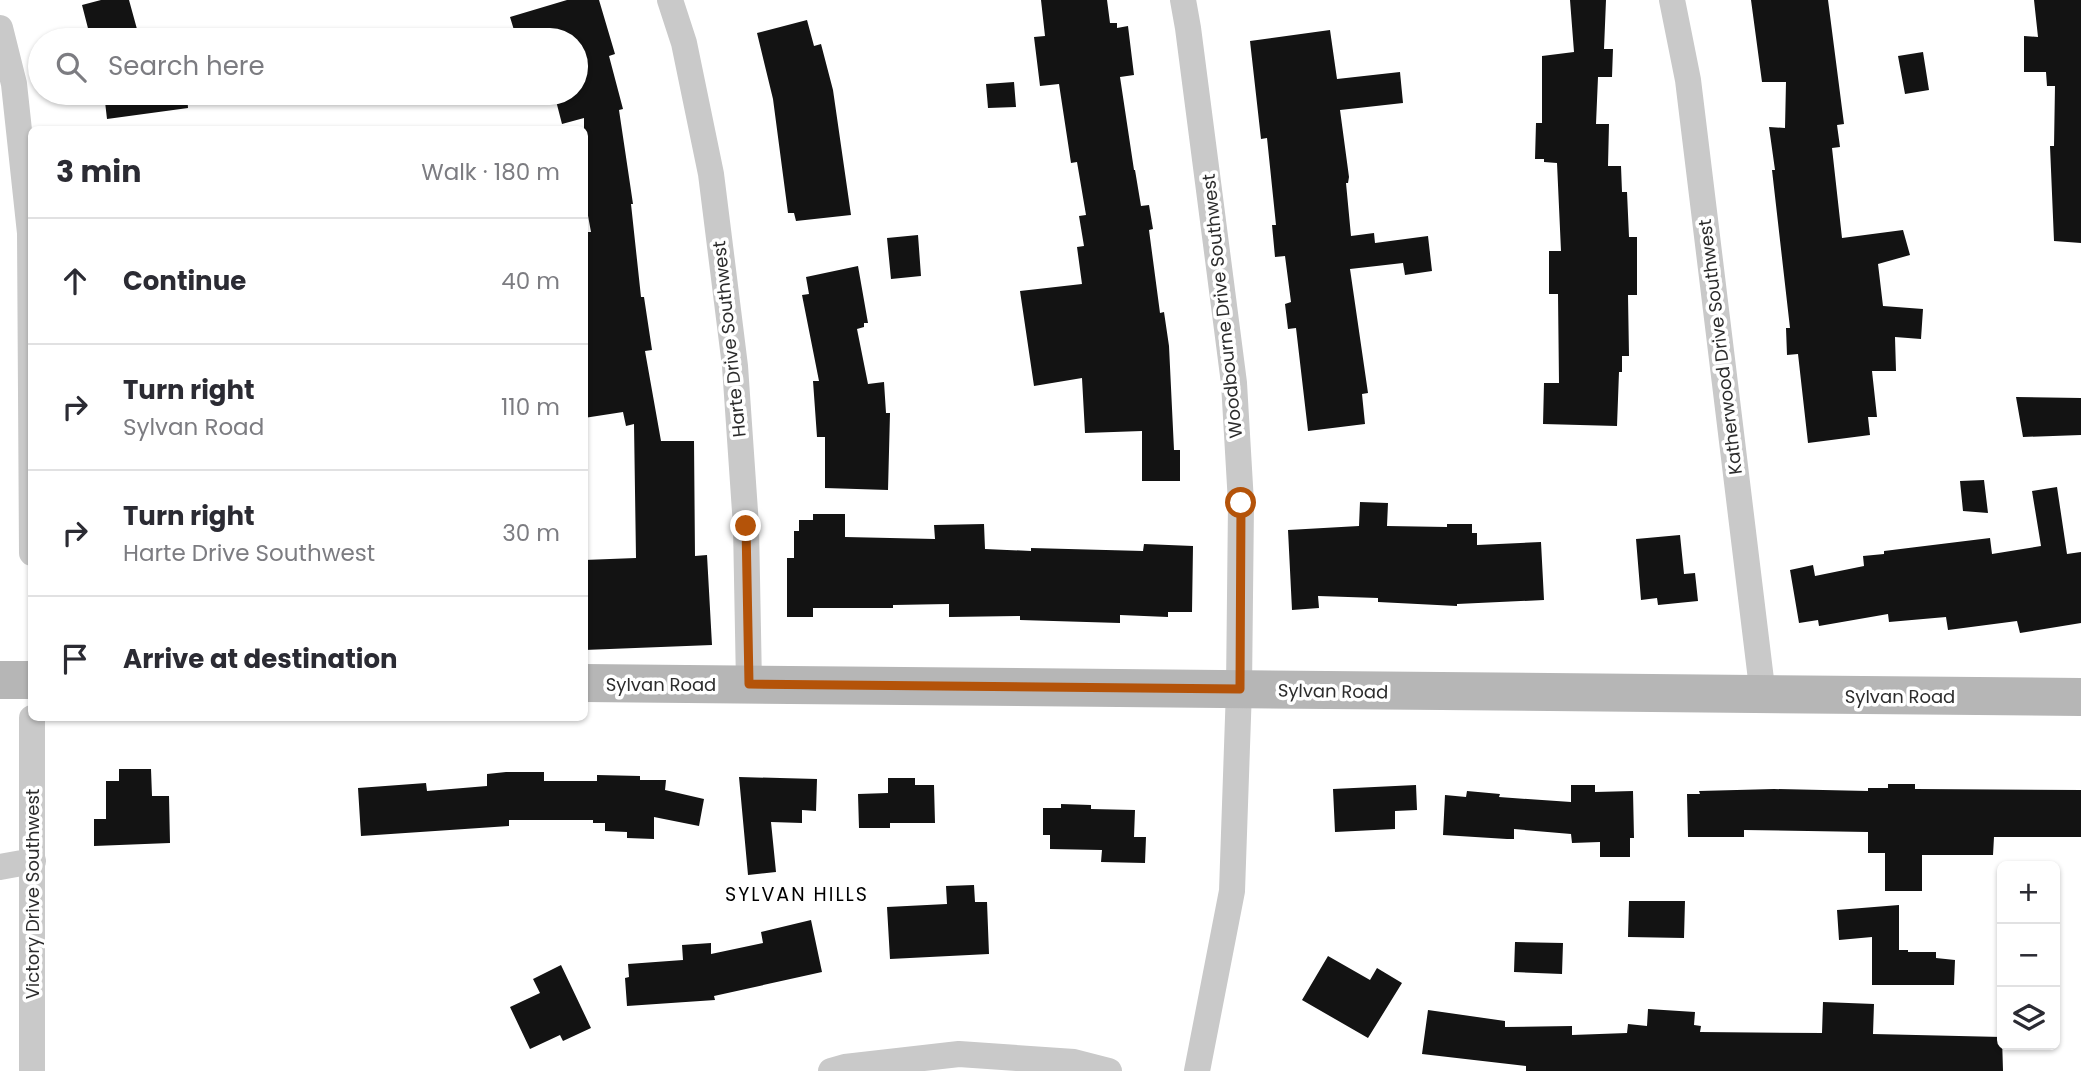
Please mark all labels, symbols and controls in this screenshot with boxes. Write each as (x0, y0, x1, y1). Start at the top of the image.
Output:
search box (28, 28, 588, 105)
icon: search (52, 48, 90, 86)
text: Search here (108, 48, 265, 84)
text: 3 min (56, 150, 141, 193)
text: Walk · 180 m (421, 156, 560, 188)
street label: Woodbourne Drive Southwest (1196, 173, 1248, 439)
street label: Katherwood Drive Southwest (1692, 218, 1748, 476)
street label: Harte Drive Southwest (706, 240, 752, 438)
icon: ahead (56, 262, 94, 300)
text: Continue (123, 263, 246, 299)
text: 40 m (501, 265, 560, 297)
text: Turn right (123, 372, 255, 408)
icon: right (56, 388, 94, 426)
text: 110 m (501, 391, 560, 423)
text: Sylvan Road (123, 411, 264, 443)
route start (1225, 487, 1256, 518)
text: Turn right (123, 498, 255, 534)
route end (730, 510, 761, 541)
icon: right (56, 514, 94, 552)
text: 30 m (502, 517, 560, 549)
text: Harte Drive Southwest (123, 537, 375, 569)
icon: arrive (56, 640, 94, 678)
text: Arrive at destination (123, 641, 398, 677)
street label: Sylvan Road (606, 672, 716, 697)
street label: Sylvan Road (1278, 678, 1388, 704)
street label: Sylvan Road (1845, 684, 1955, 709)
street label: Victory Drive Southwest (20, 789, 45, 999)
map controls (1997, 861, 2060, 1050)
button: + (1997, 861, 2060, 924)
district label: SYLVAN HILLS (725, 881, 869, 908)
button: − (1997, 924, 2060, 987)
button: layers (1997, 987, 2060, 1050)

